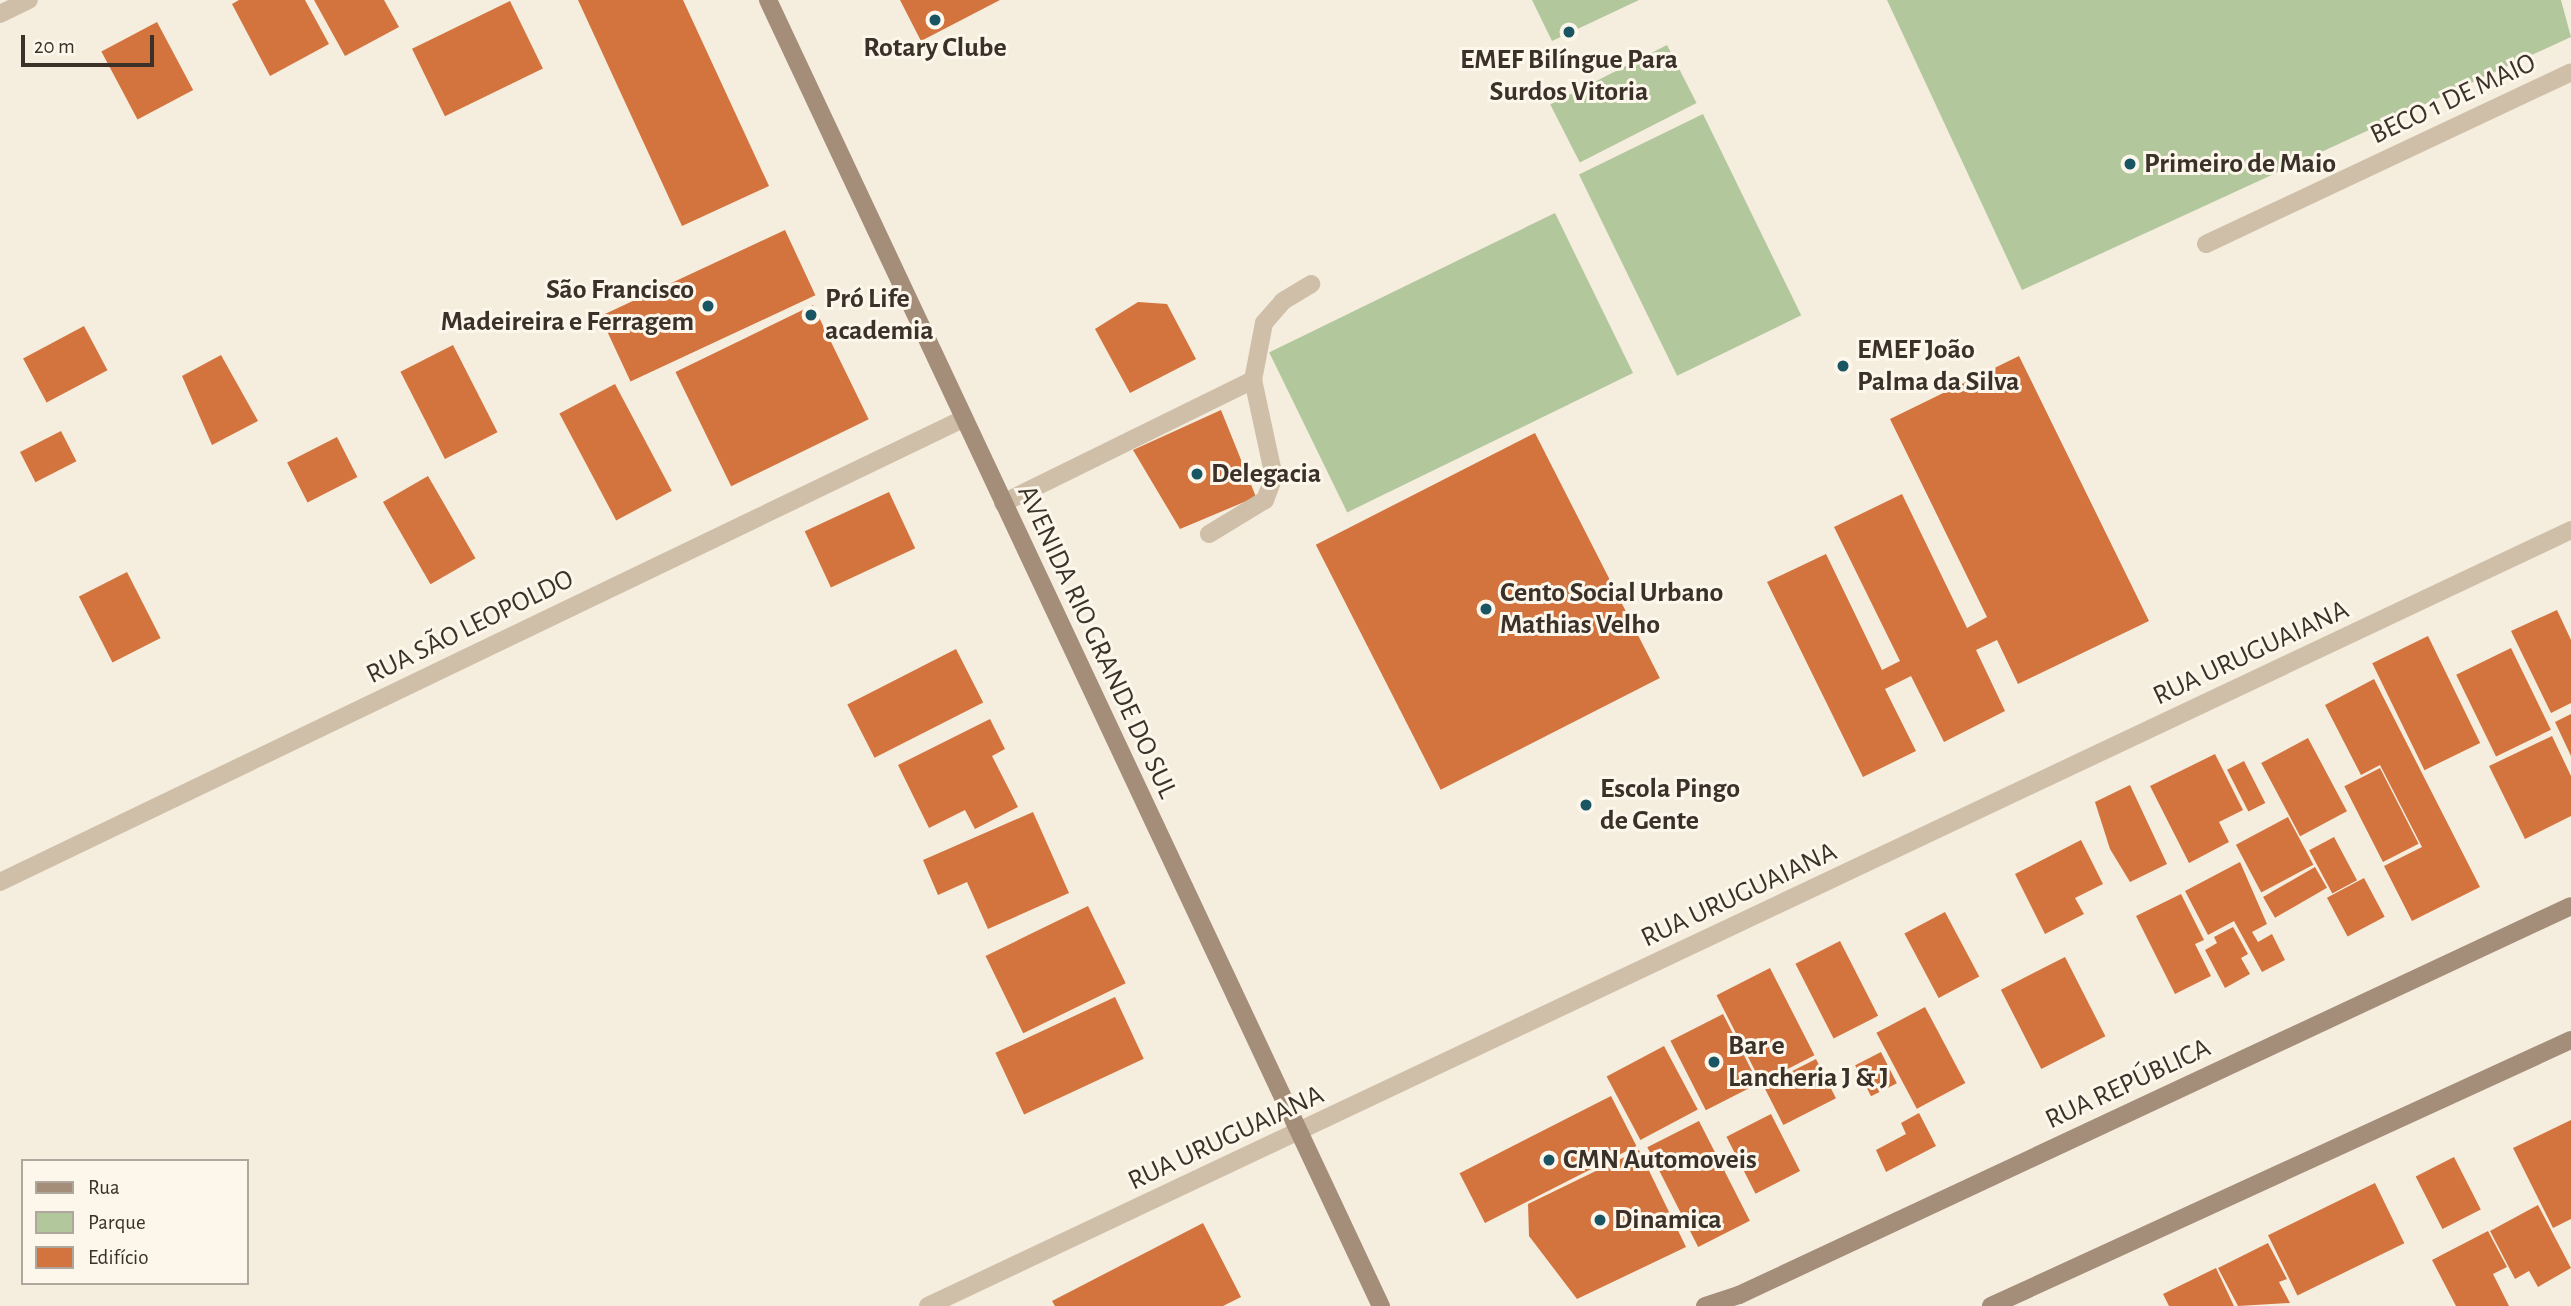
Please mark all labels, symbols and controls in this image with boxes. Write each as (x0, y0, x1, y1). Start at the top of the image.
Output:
marker: Rotary Clube (927, 12, 943, 28)
scale bar (24, 21, 158, 65)
marker: EMEF Bilíngue Para Surdos Vitoria (1561, 24, 1577, 40)
place label: Rotary Clube (863, 31, 1007, 65)
text: 20 m (34, 36, 75, 57)
place label: EMEF Bilíngue Para Surdos Vitoria (1460, 43, 1678, 109)
street label: BECO 1 DE MAIO (2365, 46, 2541, 152)
place label: Primeiro de Maio (2144, 147, 2336, 181)
marker: Primeiro de Maio (2122, 156, 2138, 172)
place label: São Francisco Madeireira e Ferragem (441, 273, 694, 339)
place label: Pró Life academia (825, 282, 934, 348)
marker: São Francisco Madeireira e Ferragem (700, 298, 716, 314)
marker: Pró Life academia (803, 307, 819, 323)
place label: EMEF João Palma da Silva (1857, 333, 2020, 399)
marker: EMEF João Palma da Silva (1835, 358, 1851, 374)
place label: Delegacia (1211, 457, 1321, 491)
marker: Delegacia (1189, 466, 1205, 482)
street label: AVENIDA RIO GRANDE DO SUL (1010, 480, 1184, 804)
street label: RUA SÃO LEOPOLDO (361, 562, 579, 692)
place label: Cento Social Urbano Mathias Velho (1500, 576, 1723, 642)
street label: RUA URUGUAIANA (2148, 593, 2354, 713)
marker: Cento Social Urbano Mathias Velho (1478, 601, 1494, 617)
place label: Escola Pingo de Gente (1600, 772, 1740, 838)
marker: Escola Pingo de Gente (1578, 797, 1594, 813)
street label: RUA URUGUAIANA (1636, 835, 1842, 955)
place label: Bar e Lancheria J & J (1728, 1029, 1889, 1095)
street label: RUA REPÚBLICA (2040, 1031, 2216, 1137)
marker: Bar e Lancheria J & J (1706, 1054, 1722, 1070)
street label: RUA URUGUAIANA (1123, 1078, 1329, 1198)
place label: CMN Automoveis (1563, 1143, 1757, 1177)
marker: CMN Automoveis (1541, 1152, 1557, 1168)
legend (21, 1159, 248, 1285)
text: Rua (88, 1177, 120, 1198)
place label: Dinamica (1614, 1203, 1722, 1237)
text: Parque (88, 1212, 146, 1233)
marker: Dinamica (1592, 1212, 1608, 1228)
text: Edifício (88, 1247, 148, 1268)

